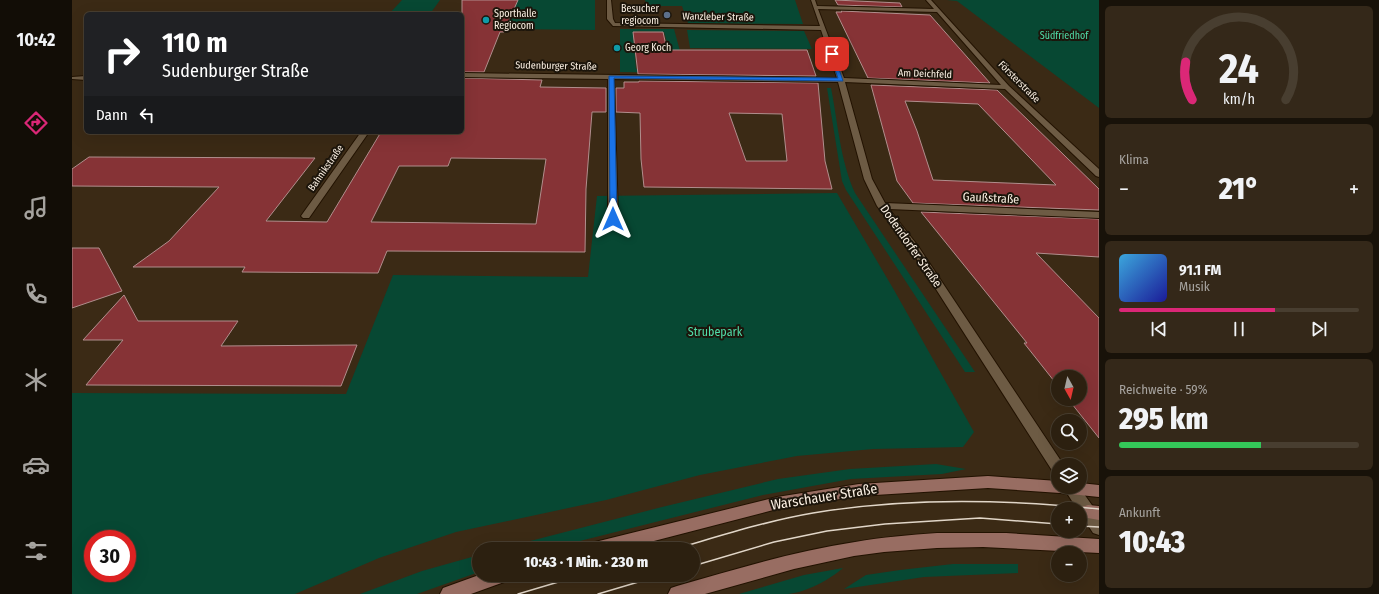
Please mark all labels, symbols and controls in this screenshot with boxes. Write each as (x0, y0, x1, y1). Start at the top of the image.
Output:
place label: Besucher regiocom (621, 3, 660, 27)
place label: Sporthalle Regiocom (494, 8, 537, 32)
marker: Besucher regiocom (662, 10, 672, 20)
street label: Wanzleber Straße (682, 10, 754, 24)
marker: Sporthalle Regiocom (481, 15, 491, 25)
text: 110 m (162, 26, 228, 59)
icon: right (96, 28, 148, 80)
text: 10:42 (17, 29, 55, 51)
park label: Südfriedhof (1040, 30, 1089, 42)
pin (815, 37, 849, 71)
place label: Georg Koch (625, 42, 671, 54)
marker: Georg Koch (612, 43, 622, 53)
icon: arrive (821, 43, 843, 65)
text: 24 (1218, 44, 1259, 94)
street label: Sudenburger Straße (515, 59, 597, 73)
street label: Försterstraße (996, 59, 1042, 105)
text: Sudenburger Straße (162, 60, 309, 82)
street label: Am Deichfeld (898, 67, 952, 81)
text: km/h (1223, 90, 1255, 107)
icon: left (136, 104, 158, 126)
text: Dann (96, 106, 128, 124)
icon: directions (22, 109, 50, 137)
street label: Bahnikstraße (306, 142, 346, 194)
text: Klima (1119, 152, 1149, 167)
text: 21° (1219, 171, 1259, 207)
text: − (1119, 176, 1129, 203)
text: + (1349, 176, 1359, 203)
street label: Gaußstraße (962, 190, 1020, 206)
icon: music (22, 194, 50, 222)
position arrow (592, 198, 634, 240)
street label: Dodendorfer Straße (877, 202, 945, 290)
text: 91.1 FM (1179, 261, 1221, 279)
text: Musik (1179, 279, 1210, 294)
icon: phone (22, 280, 50, 308)
icon: previous (1148, 318, 1170, 340)
icon: pause (1228, 318, 1250, 340)
icon: next (1308, 318, 1330, 340)
park label: Strubepark (688, 325, 743, 339)
icon: climate (22, 366, 50, 394)
north arrow (1051, 370, 1087, 406)
map controls (1051, 370, 1087, 582)
text: Reichweite · 59% (1119, 382, 1207, 397)
text: 295 km (1119, 401, 1208, 437)
button: search (1051, 414, 1087, 450)
icon: car (22, 451, 50, 479)
button: layers (1051, 458, 1087, 494)
street label: Warschauer Straße (770, 480, 878, 514)
button: + (1051, 502, 1087, 538)
text: Ankunft (1119, 505, 1161, 520)
text: 10:43 (1119, 524, 1185, 560)
speed limit sign: 30 (84, 530, 136, 582)
icon: filters (22, 537, 50, 565)
button: − (1051, 546, 1087, 582)
text: 10:43 · 1 Min. · 230 m (524, 553, 648, 571)

